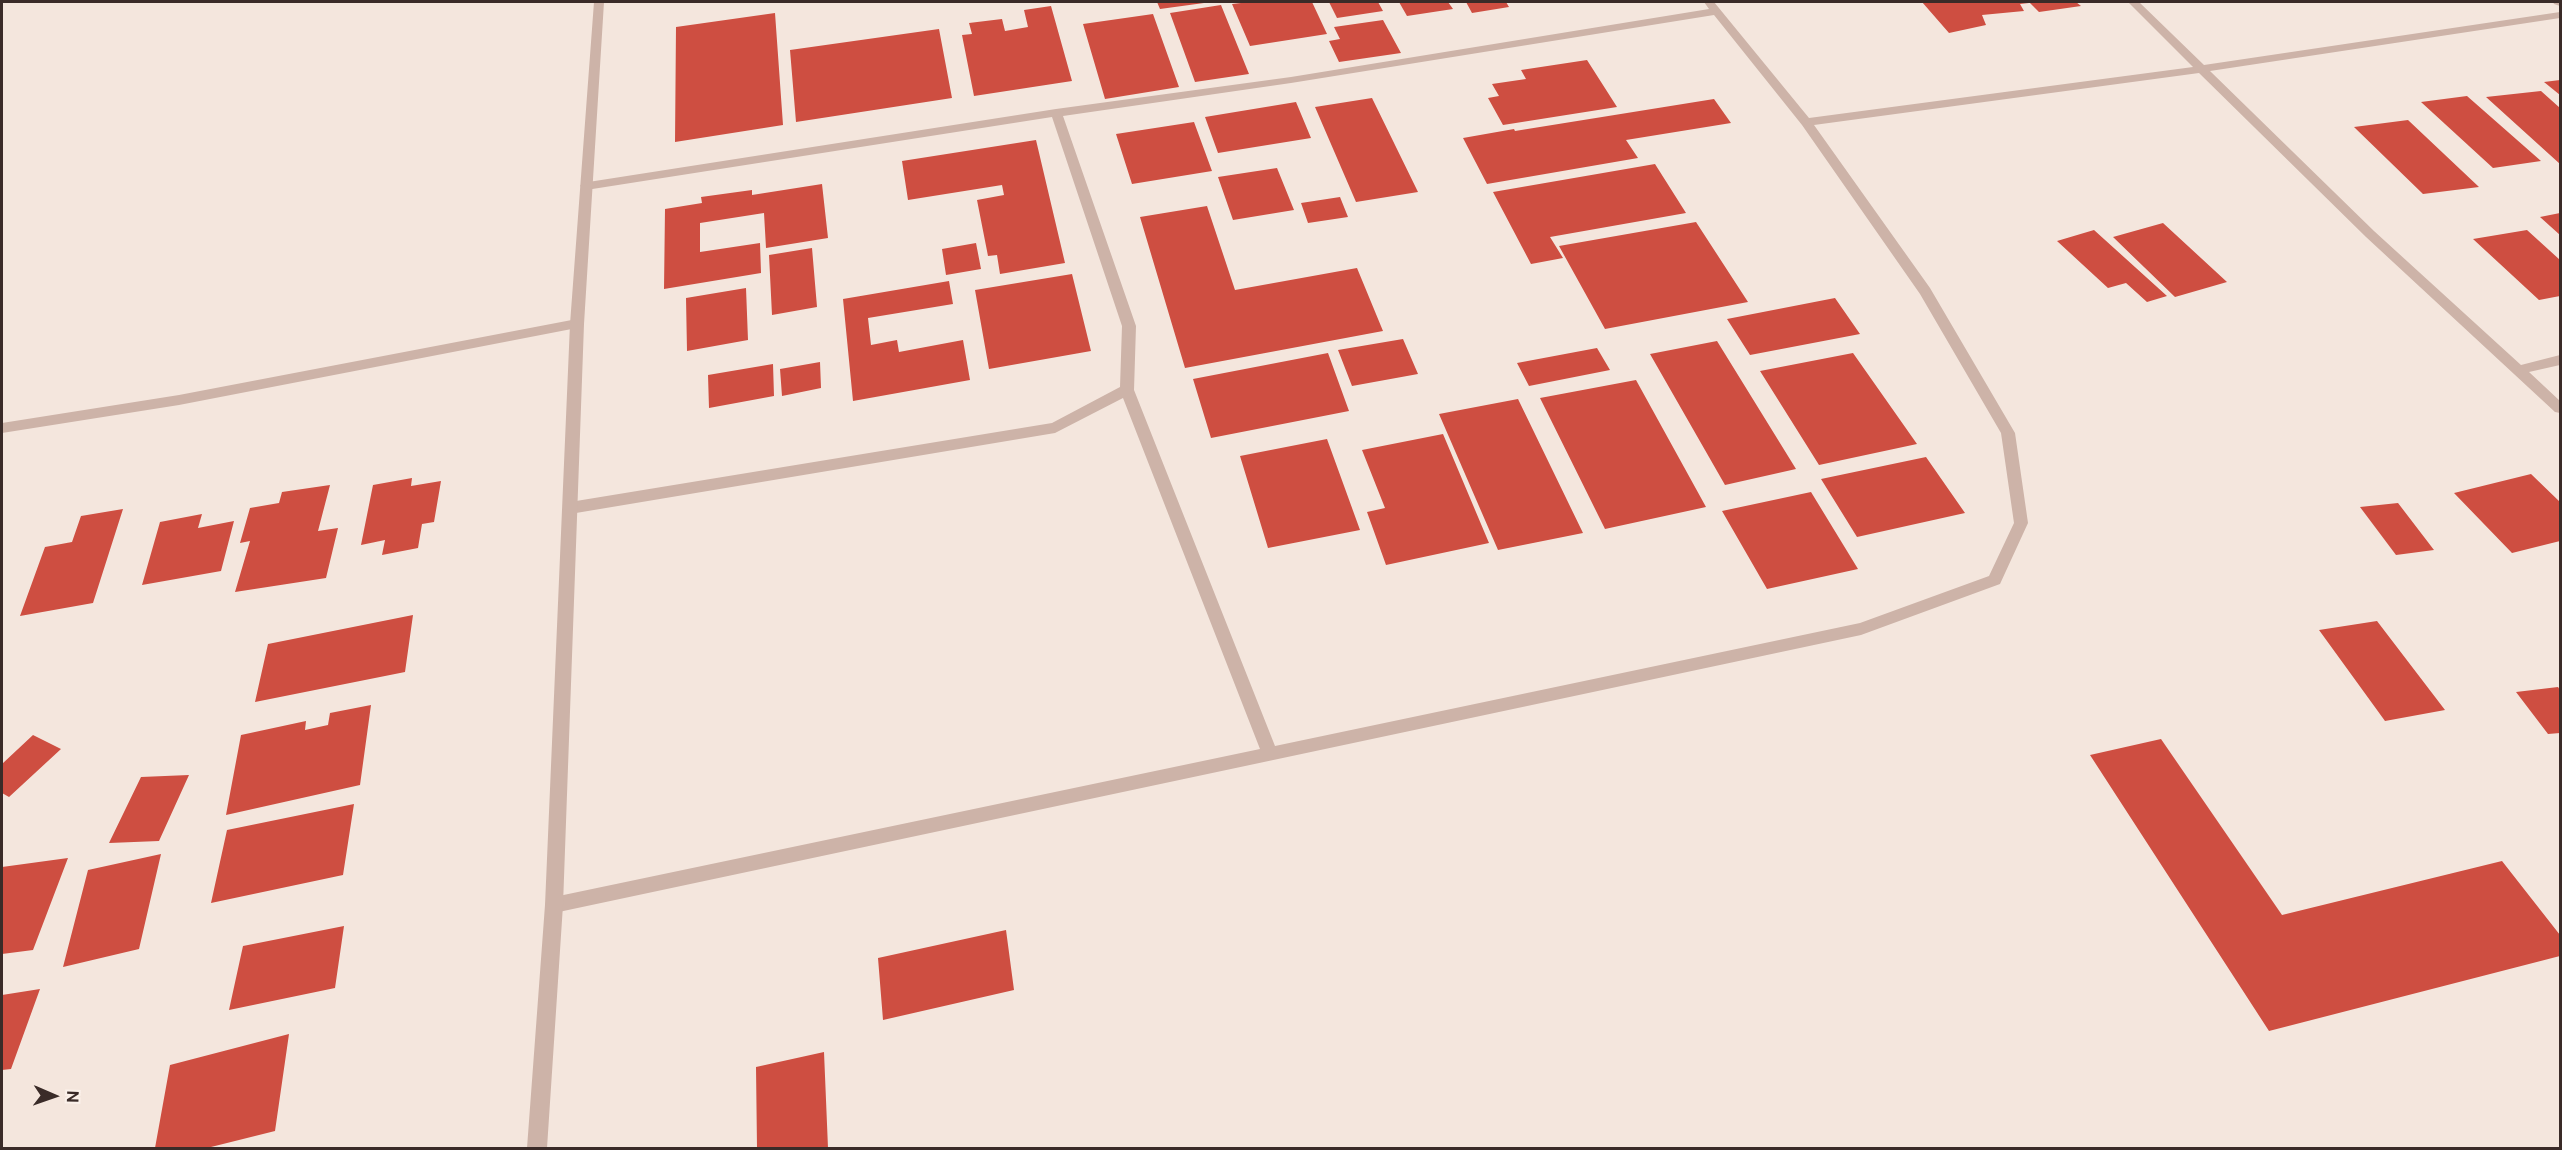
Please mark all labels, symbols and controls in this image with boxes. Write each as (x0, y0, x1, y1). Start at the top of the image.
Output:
north arrow (24, 1066, 84, 1126)
text: N (63, 1090, 82, 1103)

